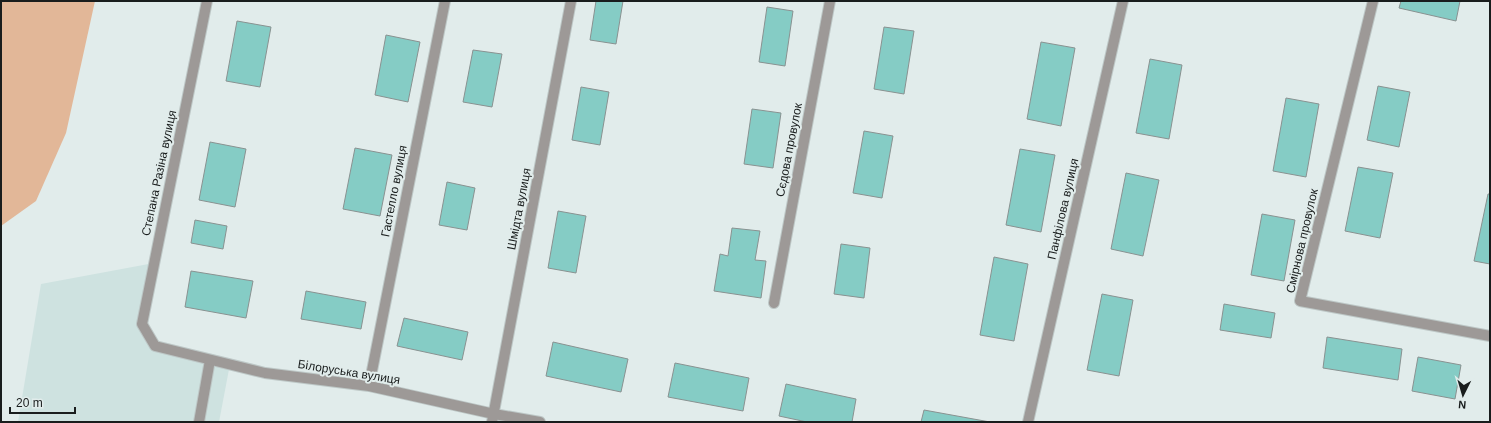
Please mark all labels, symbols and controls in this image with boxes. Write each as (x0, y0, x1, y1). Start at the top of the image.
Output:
street label: Сєдова провулок (773, 101, 805, 198)
street label: Степана Разіна вулиця (139, 109, 179, 237)
street label: Гастелло вулиця (378, 144, 410, 238)
street label: Панфілова вулиця (1045, 157, 1081, 261)
street label: Шмідта вулиця (504, 167, 534, 251)
street label: Смірнова провулок (1283, 187, 1321, 294)
street label: Білоруська вулиця (297, 357, 401, 387)
north arrow (1443, 375, 1483, 415)
scale bar (10, 389, 75, 415)
text: 20 m (16, 396, 43, 410)
text: N (1458, 399, 1467, 411)

